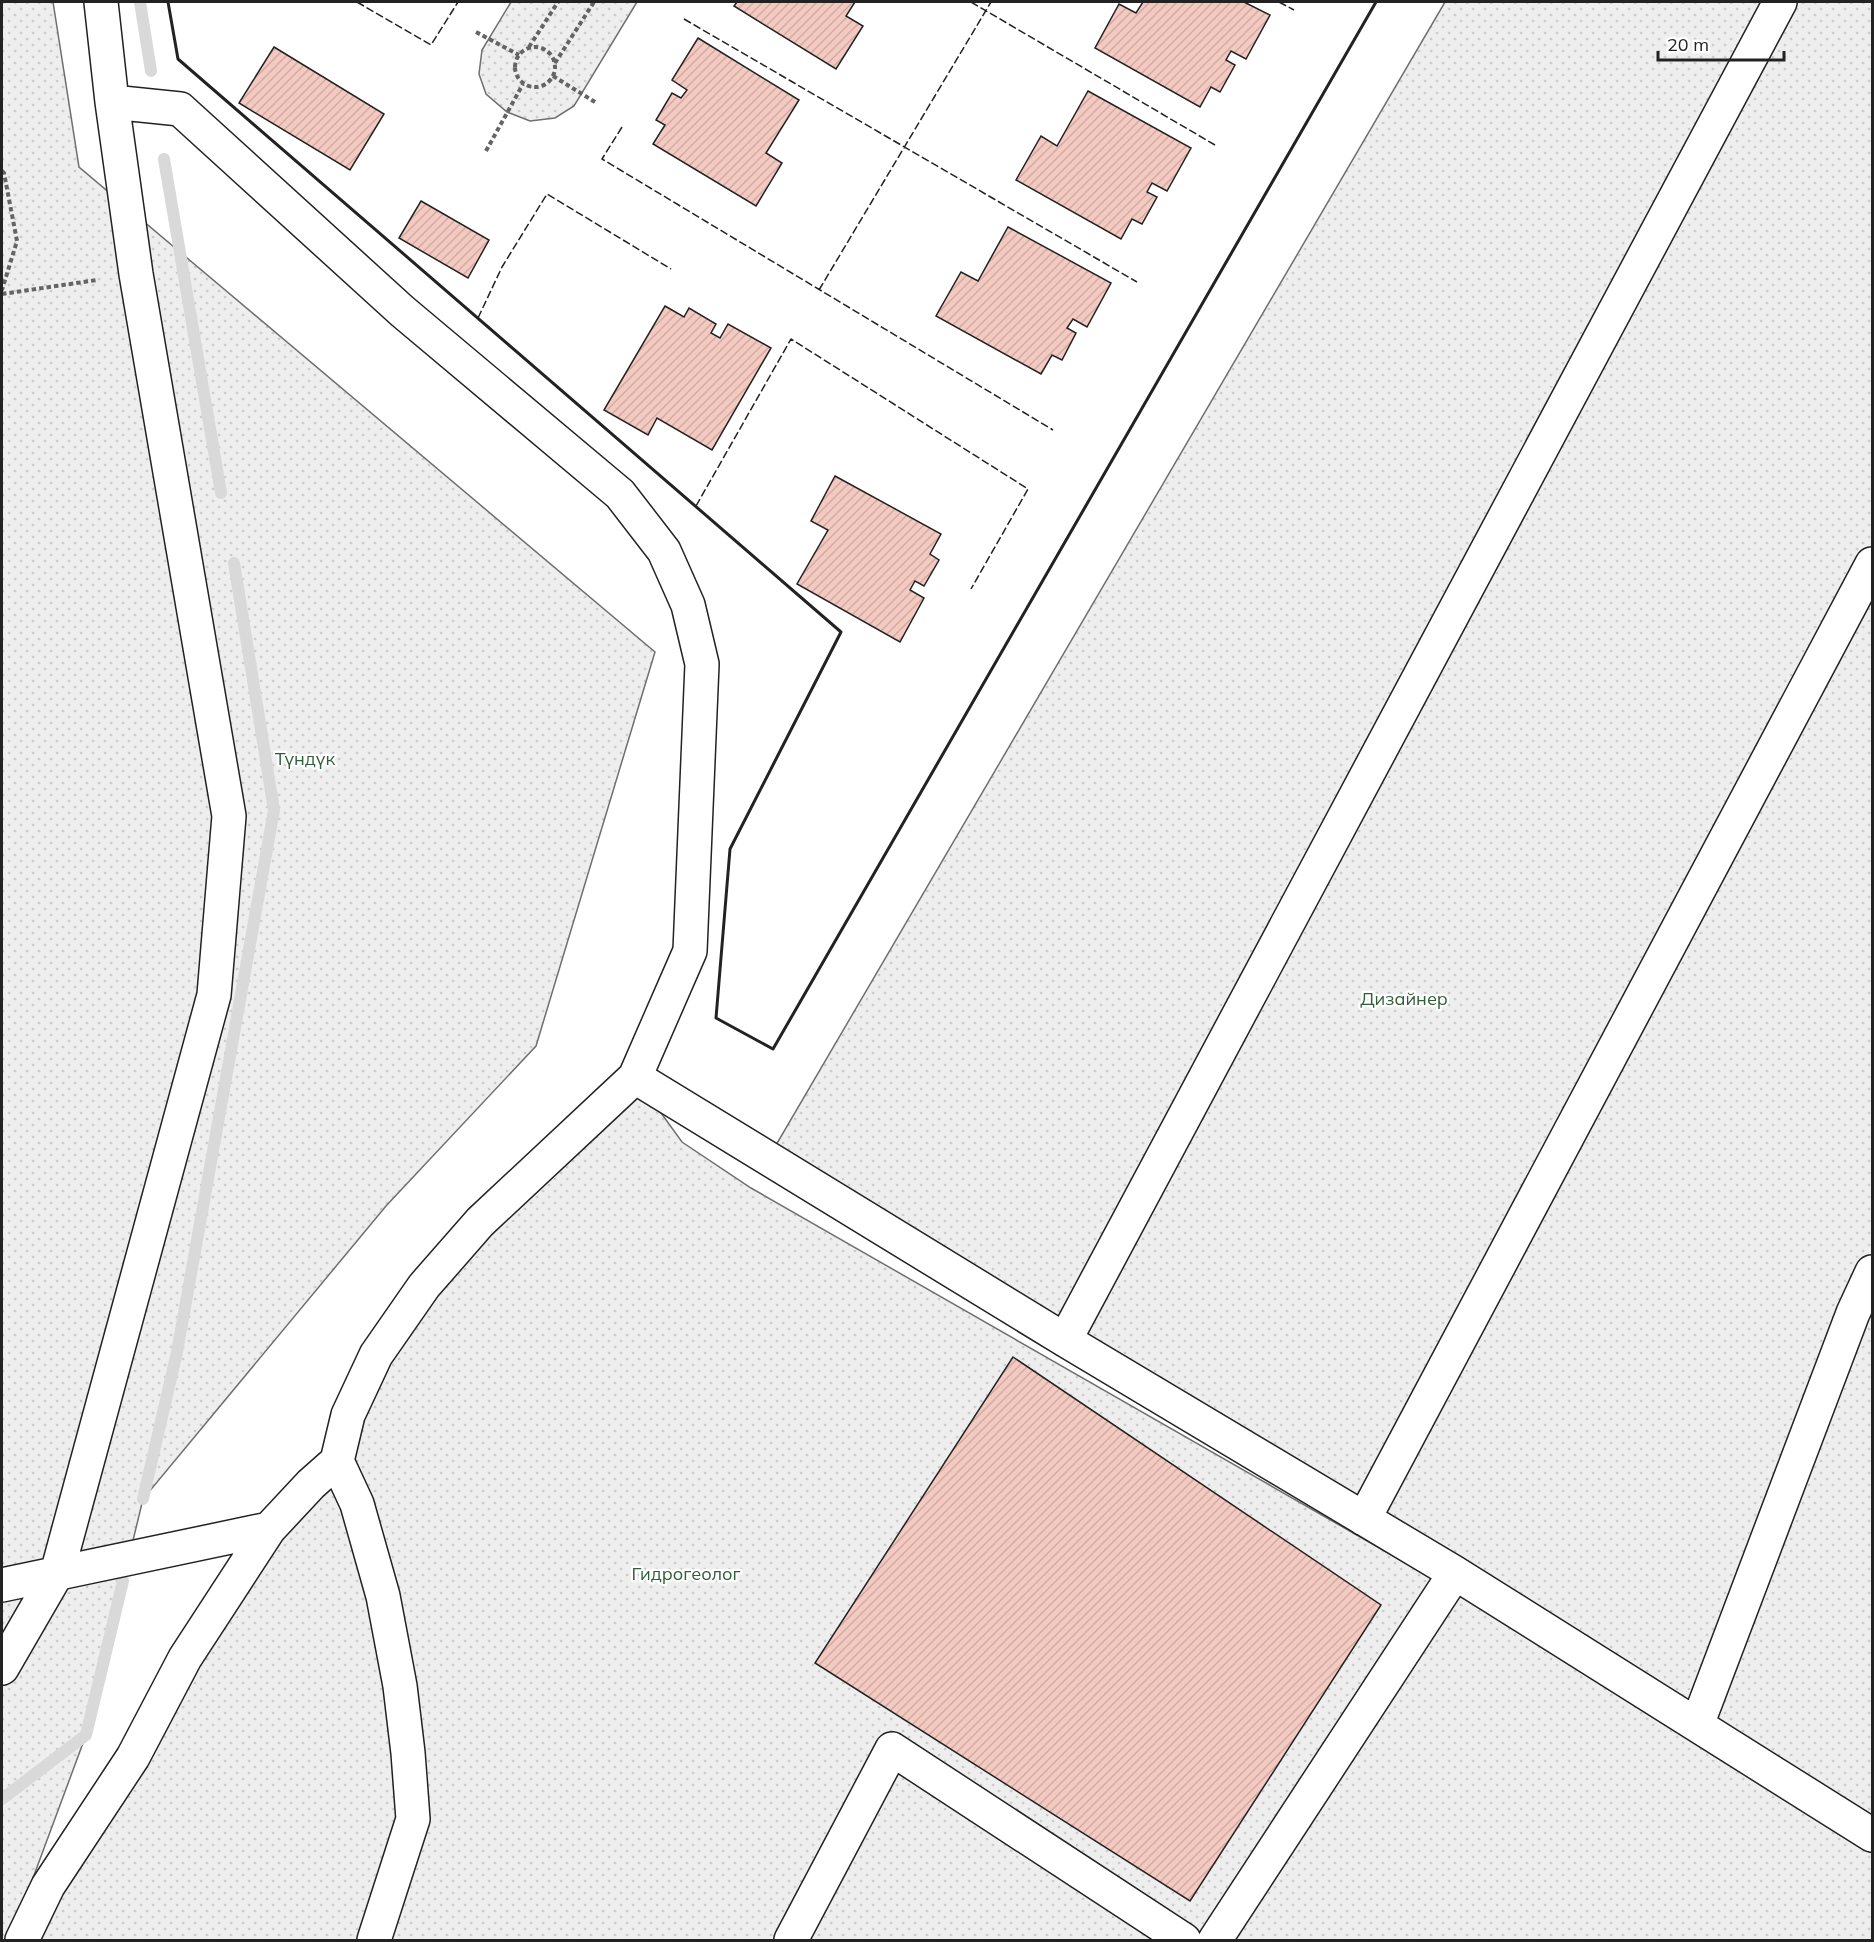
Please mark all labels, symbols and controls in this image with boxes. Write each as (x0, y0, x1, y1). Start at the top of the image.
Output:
scale bar (1658, 24, 1784, 62)
text: 20 m (1667, 33, 1709, 56)
park label: Түндүк (275, 747, 335, 770)
park label: Дизайнер (1360, 987, 1448, 1010)
park label: Гидрогеолог (632, 1562, 740, 1585)

